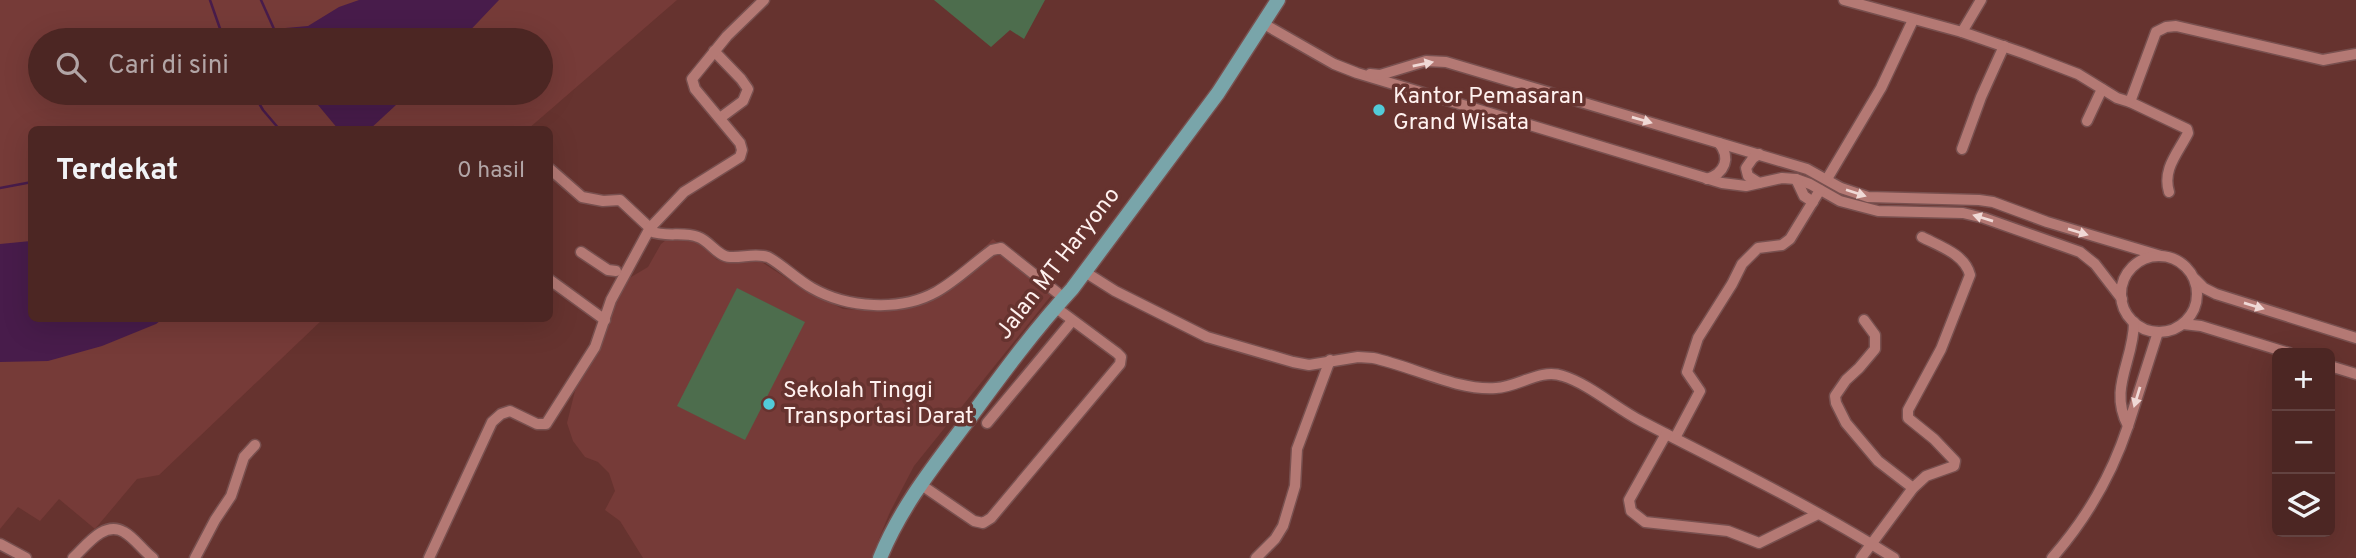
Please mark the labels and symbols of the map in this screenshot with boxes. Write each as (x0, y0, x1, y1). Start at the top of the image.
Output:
one-way arrow (1412, 58, 1434, 69)
place label: Kantor Pemasaran Grand Wisata (1393, 83, 1584, 138)
marker: Kantor Pemasaran Grand Wisata (1371, 102, 1387, 118)
one-way arrow (1632, 115, 1653, 125)
street label: Jalan MT Haryono (990, 182, 1128, 346)
one-way arrow (1846, 189, 1867, 199)
one-way arrow (1972, 213, 1993, 223)
one-way arrow (2067, 227, 2088, 237)
one-way arrow (2243, 301, 2264, 312)
place label: Sekolah Tinggi Transportasi Darat (783, 377, 974, 432)
one-way arrow (2131, 387, 2142, 408)
marker: Sekolah Tinggi Transportasi Darat (761, 396, 777, 412)

